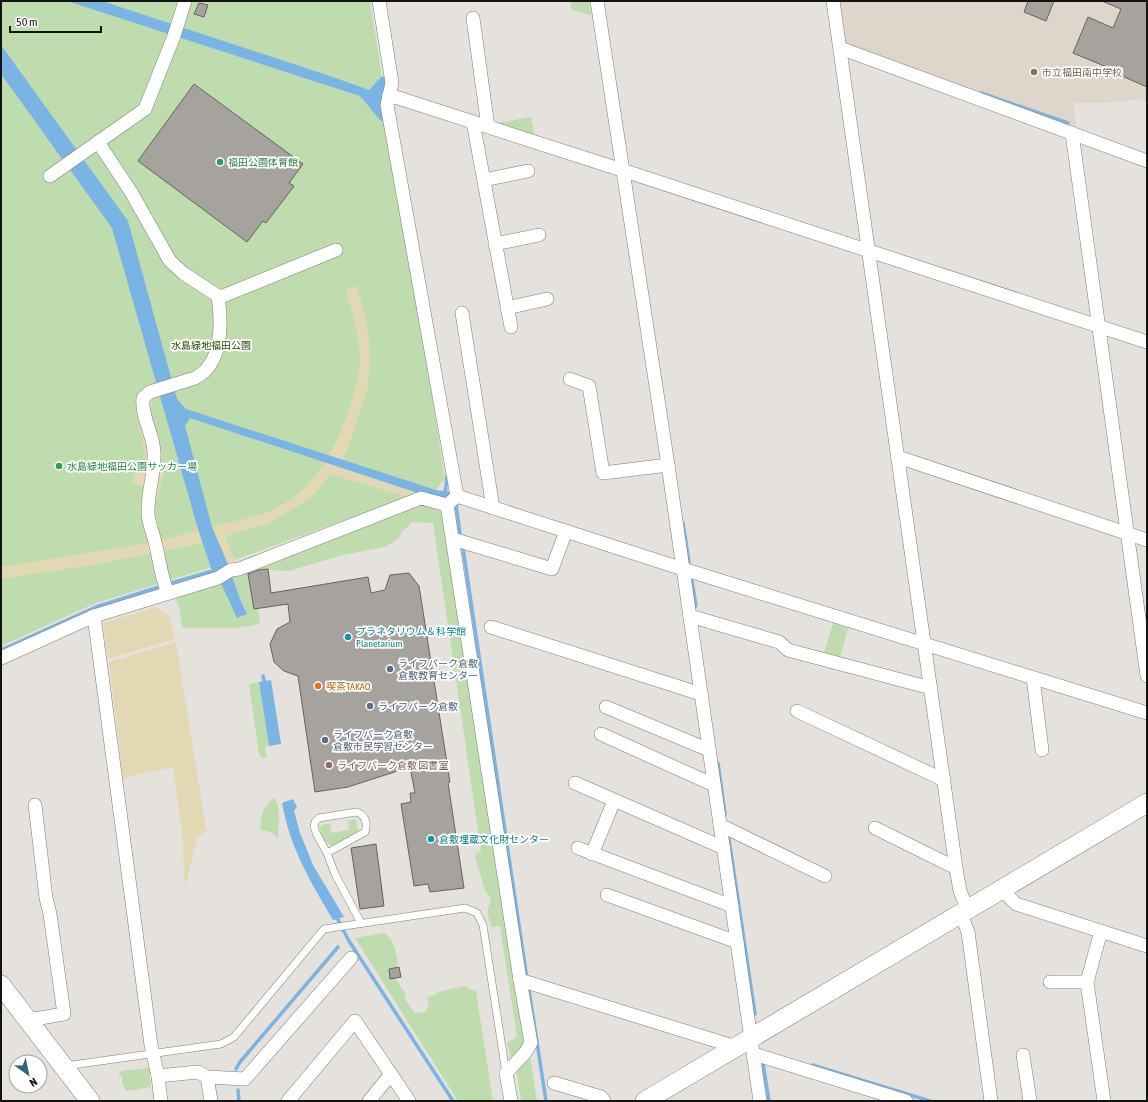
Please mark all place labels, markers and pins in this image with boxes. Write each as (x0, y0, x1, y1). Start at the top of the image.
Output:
marker: 市立福田南中学校 (1029, 67, 1039, 77)
place label: 市立福田南中学校 (1042, 67, 1122, 78)
marker: 福田公園体育館 (215, 157, 225, 167)
place label: 福田公園体育館 (228, 157, 298, 168)
marker: 水島緑地福田公園サッカー場 (54, 461, 64, 471)
place label: 水島緑地福田公園サッカー場 (67, 461, 197, 472)
place label: プラネタリウム＆科学館 Planetarium (356, 626, 466, 649)
marker: プラネタリウム＆科学館 Planetarium (343, 632, 353, 642)
place label: ライフパーク倉敷 倉敷教育センター (398, 658, 478, 681)
marker: ライフパーク倉敷 倉敷教育センター (385, 664, 395, 674)
marker: 喫茶TAKAO (313, 681, 323, 691)
place label: 喫茶TAKAO (326, 681, 371, 692)
marker: ライフパーク倉敷 (365, 701, 375, 711)
place label: ライフパーク倉敷 (378, 701, 458, 712)
place label: ライフパーク倉敷 倉敷市民学習センター (333, 729, 433, 752)
marker: ライフパーク倉敷 倉敷市民学習センター (320, 735, 330, 745)
marker: ライフパーク倉敷 図書室 (324, 760, 334, 770)
place label: ライフパーク倉敷 図書室 (337, 760, 448, 771)
marker: 倉敷埋蔵文化財センター (426, 834, 436, 844)
place label: 倉敷埋蔵文化財センター (439, 834, 549, 845)

